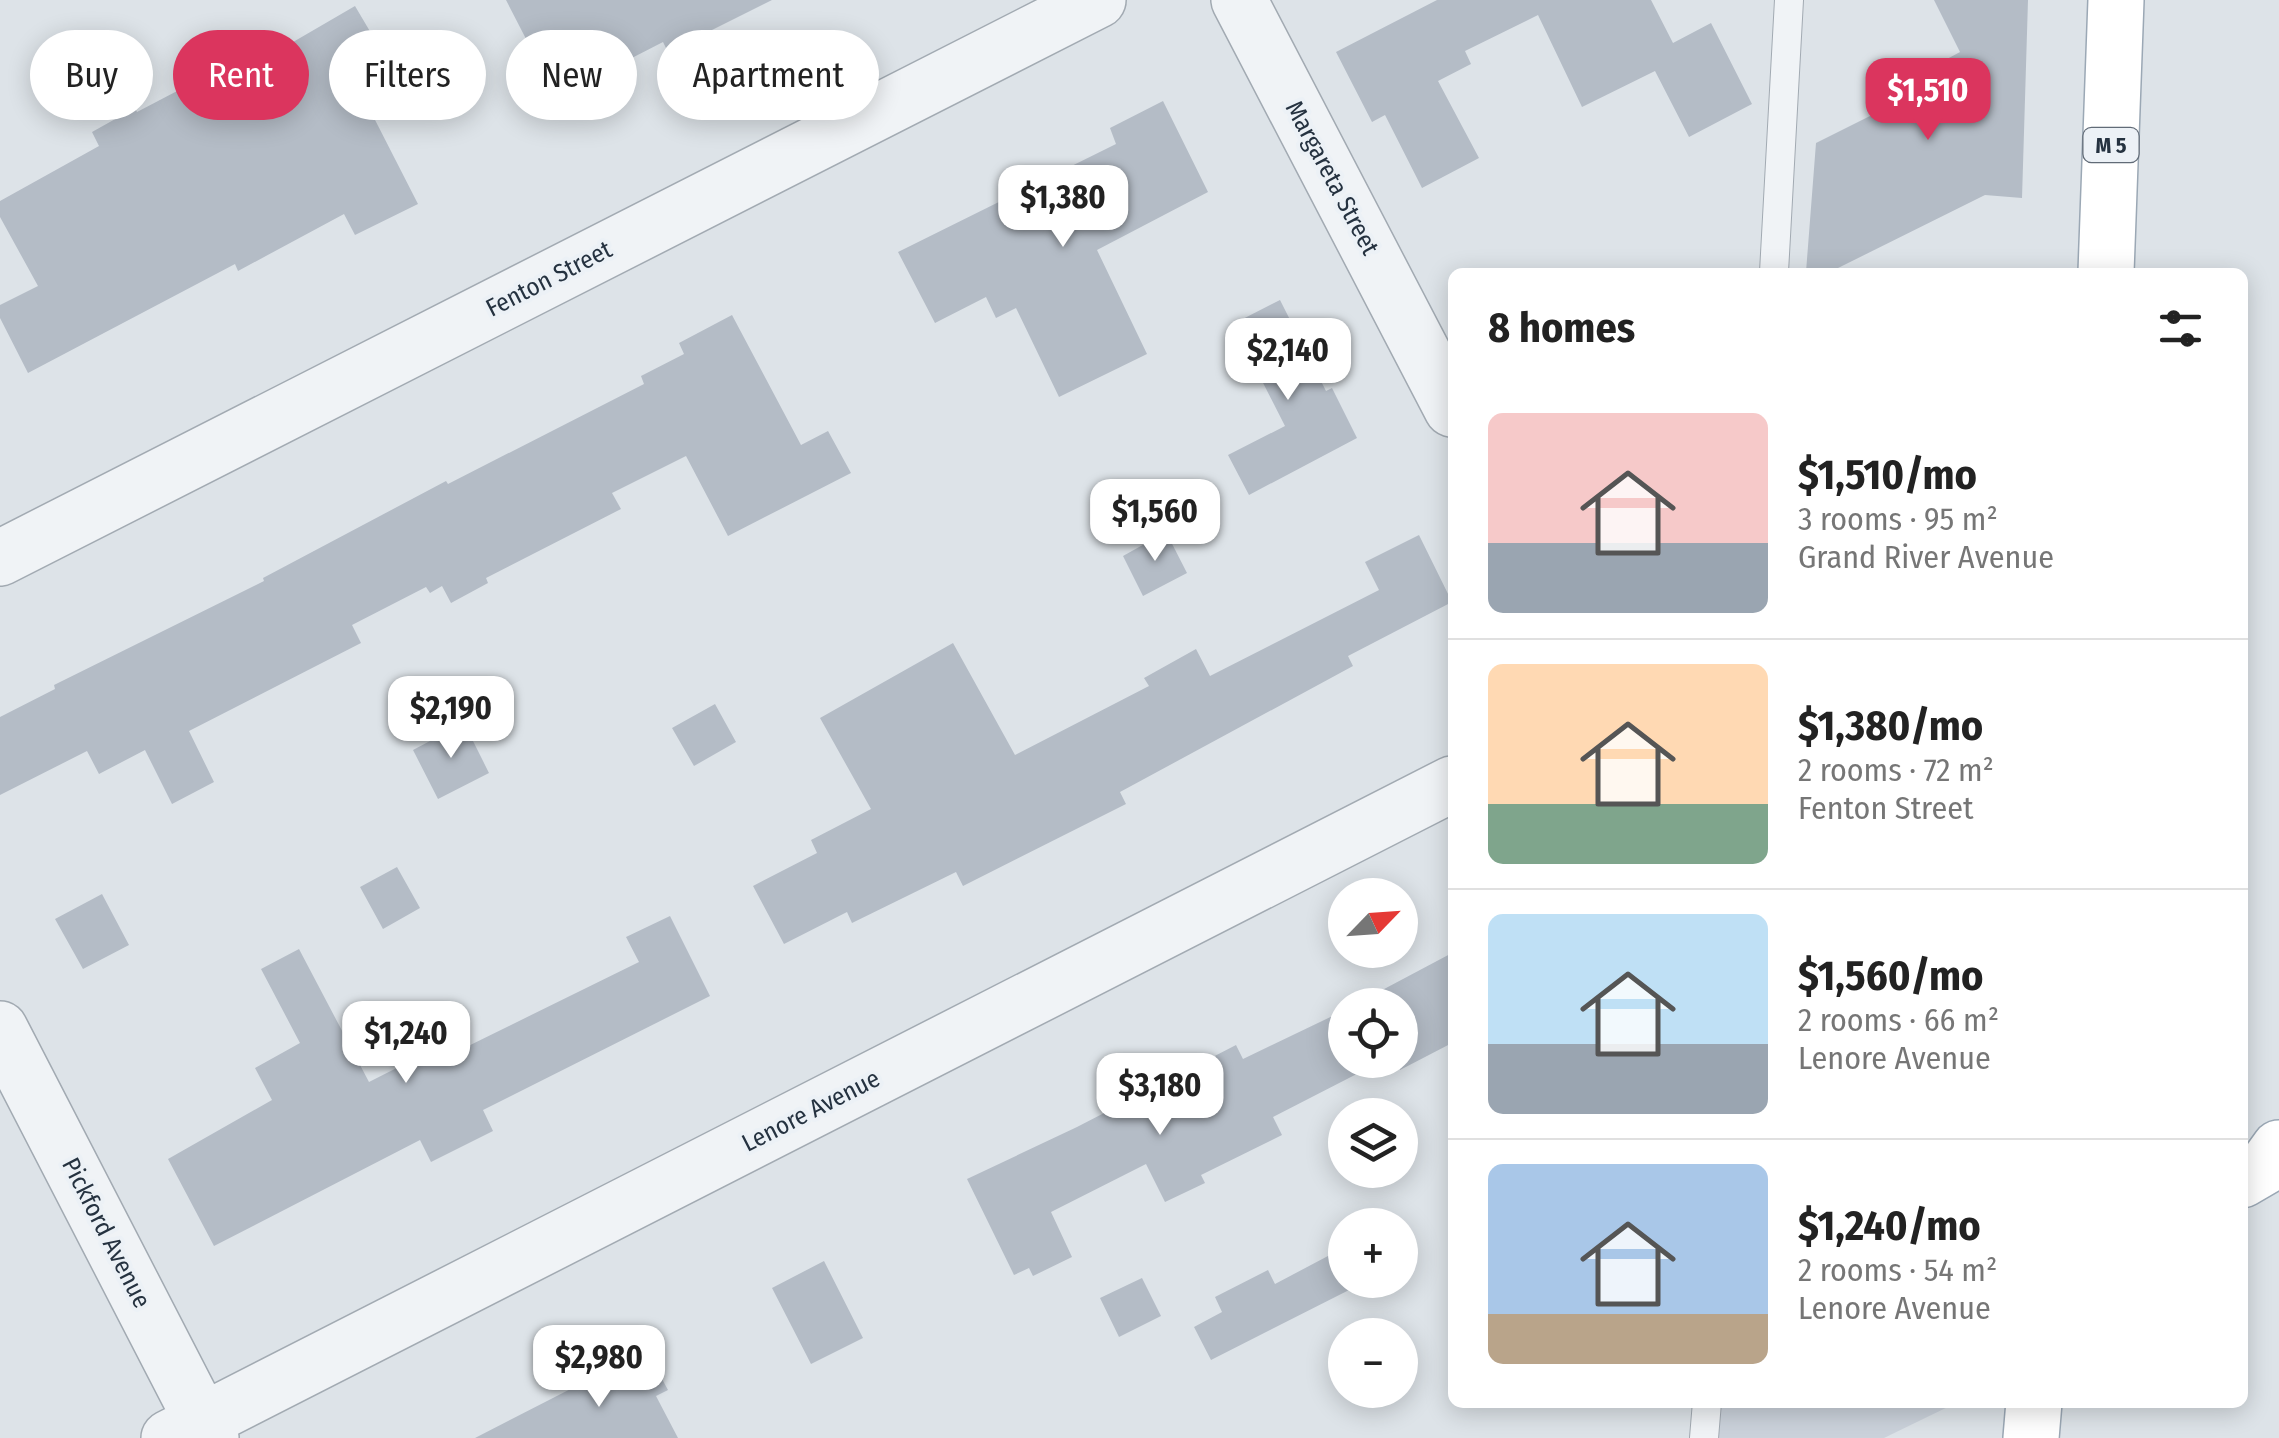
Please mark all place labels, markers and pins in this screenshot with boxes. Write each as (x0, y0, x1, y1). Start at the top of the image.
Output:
pin: $1,510 (1847, 58, 2009, 143)
pin: $1,380 (982, 165, 1144, 250)
pin: $2,140 (1207, 318, 1369, 403)
pin: $1,560 (1074, 479, 1236, 564)
pin: $2,190 (370, 676, 532, 761)
pin: $1,240 (325, 1001, 487, 1086)
pin: $3,180 (1079, 1053, 1241, 1138)
pin: $2,980 (518, 1325, 680, 1410)

